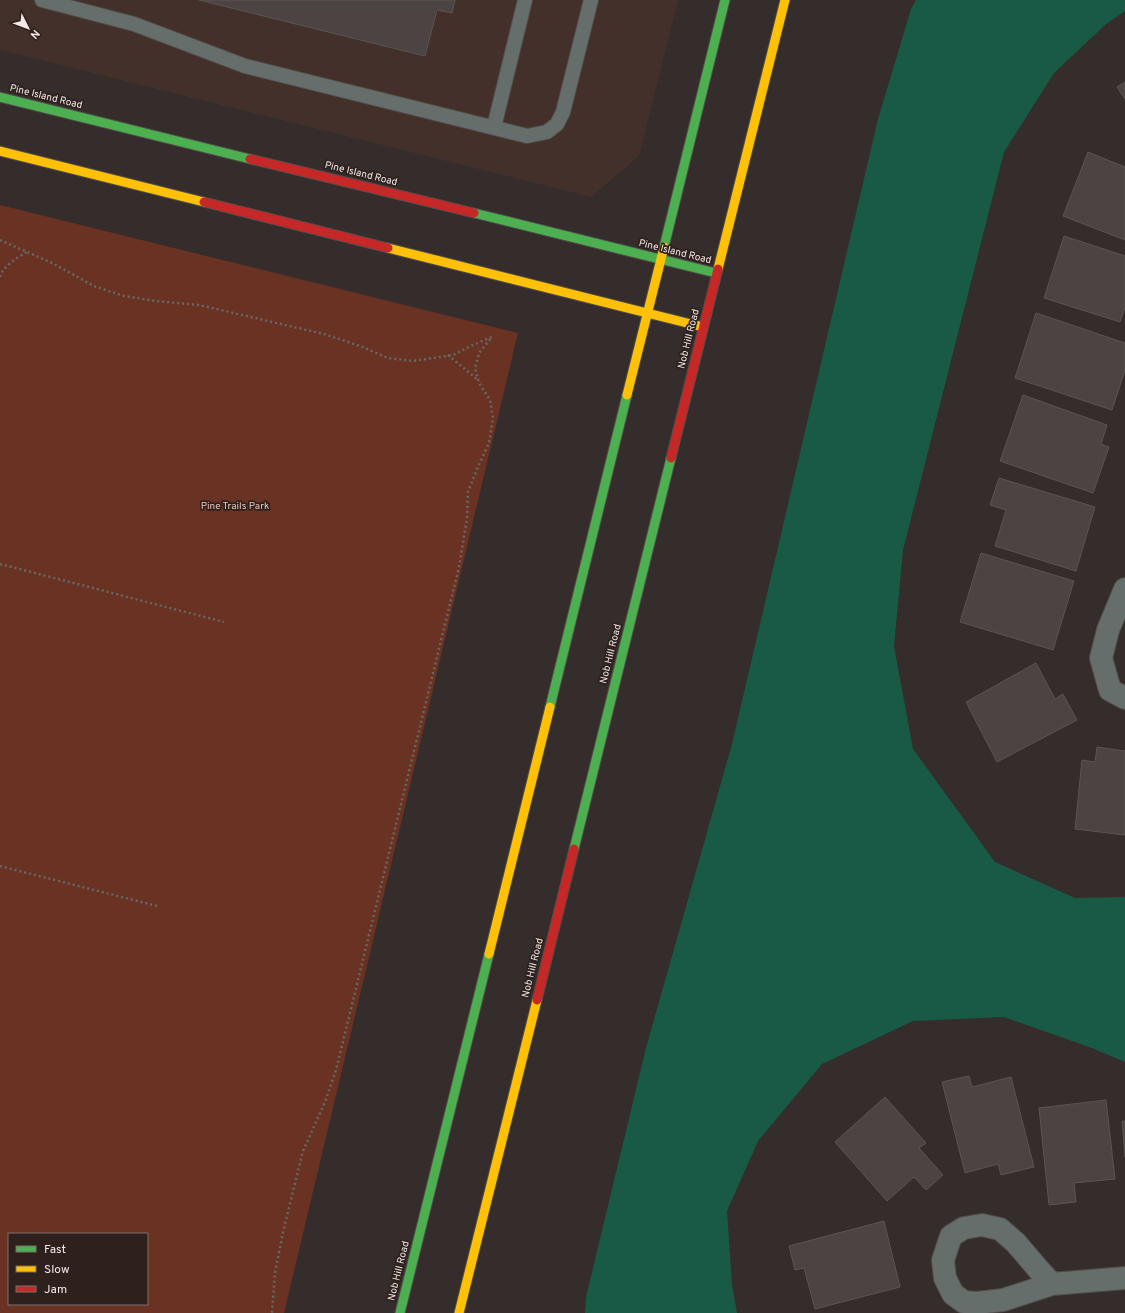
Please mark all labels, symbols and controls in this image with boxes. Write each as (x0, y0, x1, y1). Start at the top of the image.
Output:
north arrow (8, 8, 48, 48)
text: N (27, 26, 43, 42)
street label: Pine Island Road (8, 82, 84, 112)
street label: Pine Island Road (323, 159, 399, 189)
street label: Pine Island Road (637, 237, 713, 267)
street label: Nob Hill Road (675, 308, 703, 370)
park label: Pine Trails Park (201, 500, 269, 513)
street label: Nob Hill Road (597, 623, 625, 685)
street label: Nob Hill Road (519, 937, 547, 999)
legend (8, 1233, 148, 1305)
street label: Nob Hill Road (385, 1240, 413, 1302)
text: Fast (44, 1242, 66, 1258)
text: Slow (44, 1262, 70, 1278)
text: Jam (44, 1282, 67, 1298)

